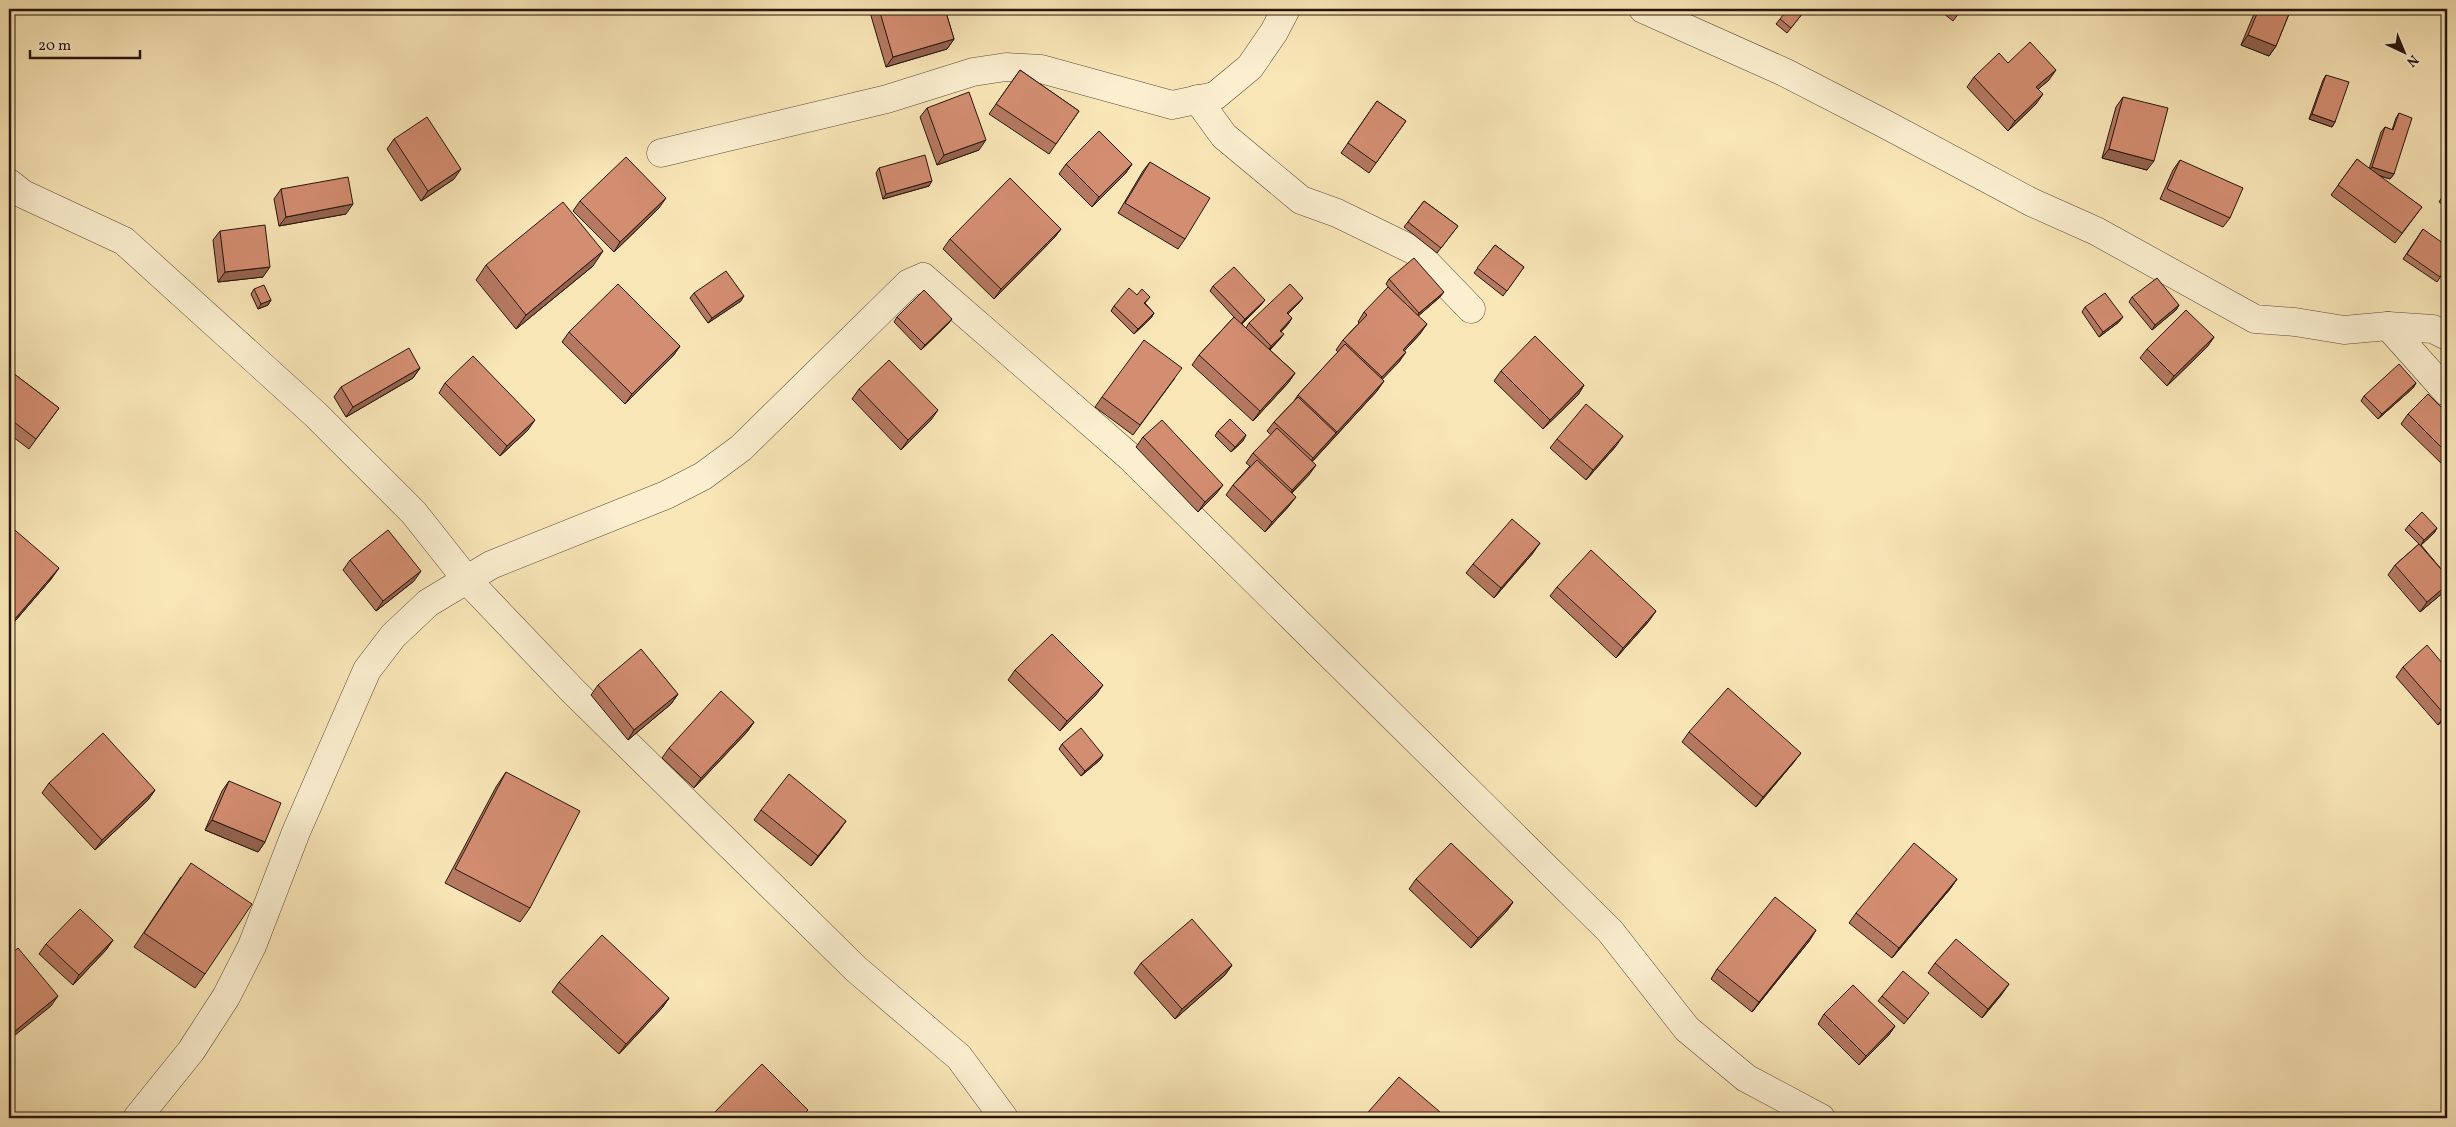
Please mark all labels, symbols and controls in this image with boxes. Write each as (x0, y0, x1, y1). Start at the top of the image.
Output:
scale bar (30, 28, 140, 60)
north arrow (2378, 28, 2428, 78)
text: 20 m (38, 36, 71, 57)
text: N (2402, 50, 2422, 71)

